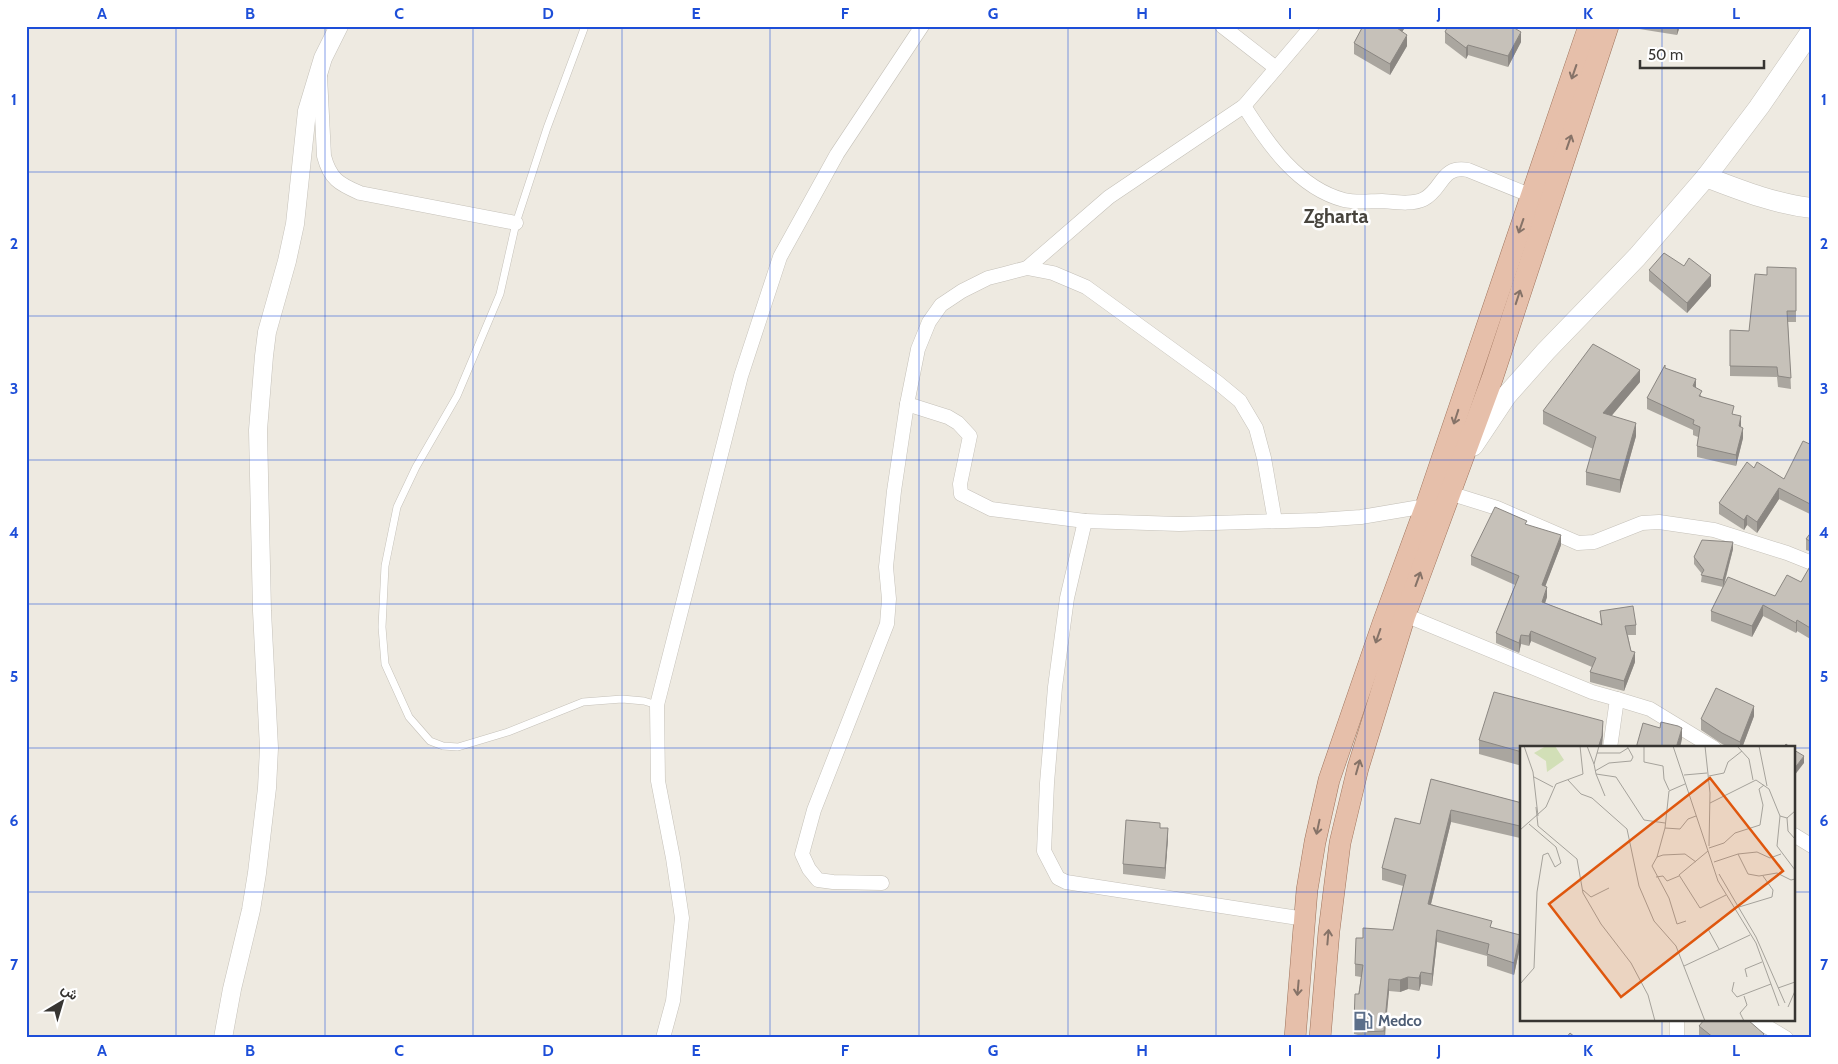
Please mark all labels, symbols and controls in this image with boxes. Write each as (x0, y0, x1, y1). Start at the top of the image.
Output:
text: A (97, 4, 107, 23)
text: B (245, 4, 255, 23)
text: C (394, 4, 404, 23)
text: D (542, 4, 554, 23)
text: E (691, 4, 701, 23)
text: F (841, 4, 850, 23)
text: G (988, 4, 998, 23)
text: H (1136, 4, 1148, 23)
text: I (1288, 4, 1292, 23)
text: J (1436, 4, 1441, 23)
text: K (1583, 4, 1593, 23)
text: L (1732, 4, 1740, 23)
scale bar (1640, 38, 1764, 70)
text: 50 m (1648, 46, 1683, 64)
one-way arrow (1568, 64, 1578, 80)
text: 1 (11, 90, 17, 109)
text: 1 (1821, 90, 1827, 109)
one-way arrow (1565, 135, 1574, 151)
district label: Zgharta (1304, 204, 1368, 228)
one-way arrow (1516, 218, 1525, 234)
text: 2 (10, 234, 18, 253)
text: 2 (1820, 234, 1828, 253)
one-way arrow (1513, 289, 1523, 305)
text: 3 (10, 379, 18, 398)
text: 3 (1820, 379, 1828, 398)
one-way arrow (1450, 409, 1460, 425)
text: 4 (9, 523, 19, 542)
text: 4 (1819, 523, 1829, 542)
one-way arrow (1414, 571, 1423, 587)
one-way arrow (1373, 628, 1383, 644)
text: 5 (10, 667, 18, 686)
text: 5 (1820, 667, 1828, 686)
inset map (1520, 746, 1796, 1022)
one-way arrow (1354, 759, 1363, 775)
text: 6 (10, 811, 19, 830)
text: 6 (1820, 811, 1829, 830)
one-way arrow (1313, 819, 1322, 835)
one-way arrow (1323, 929, 1333, 945)
text: 7 (10, 955, 19, 974)
text: 7 (1820, 955, 1829, 974)
north arrow (38, 976, 88, 1026)
text: ش (58, 979, 82, 1004)
one-way arrow (1294, 980, 1303, 996)
fuel station icon: Medco (1352, 1010, 1374, 1032)
place label: Medco (1378, 1012, 1422, 1030)
text: A (97, 1041, 107, 1060)
text: B (245, 1041, 255, 1060)
text: C (394, 1041, 404, 1060)
text: D (542, 1041, 554, 1060)
text: E (691, 1041, 701, 1060)
text: F (841, 1041, 850, 1060)
text: G (988, 1041, 998, 1060)
text: H (1136, 1041, 1148, 1060)
text: I (1288, 1041, 1292, 1060)
text: J (1436, 1041, 1441, 1060)
text: K (1583, 1041, 1593, 1060)
text: L (1732, 1041, 1740, 1060)

